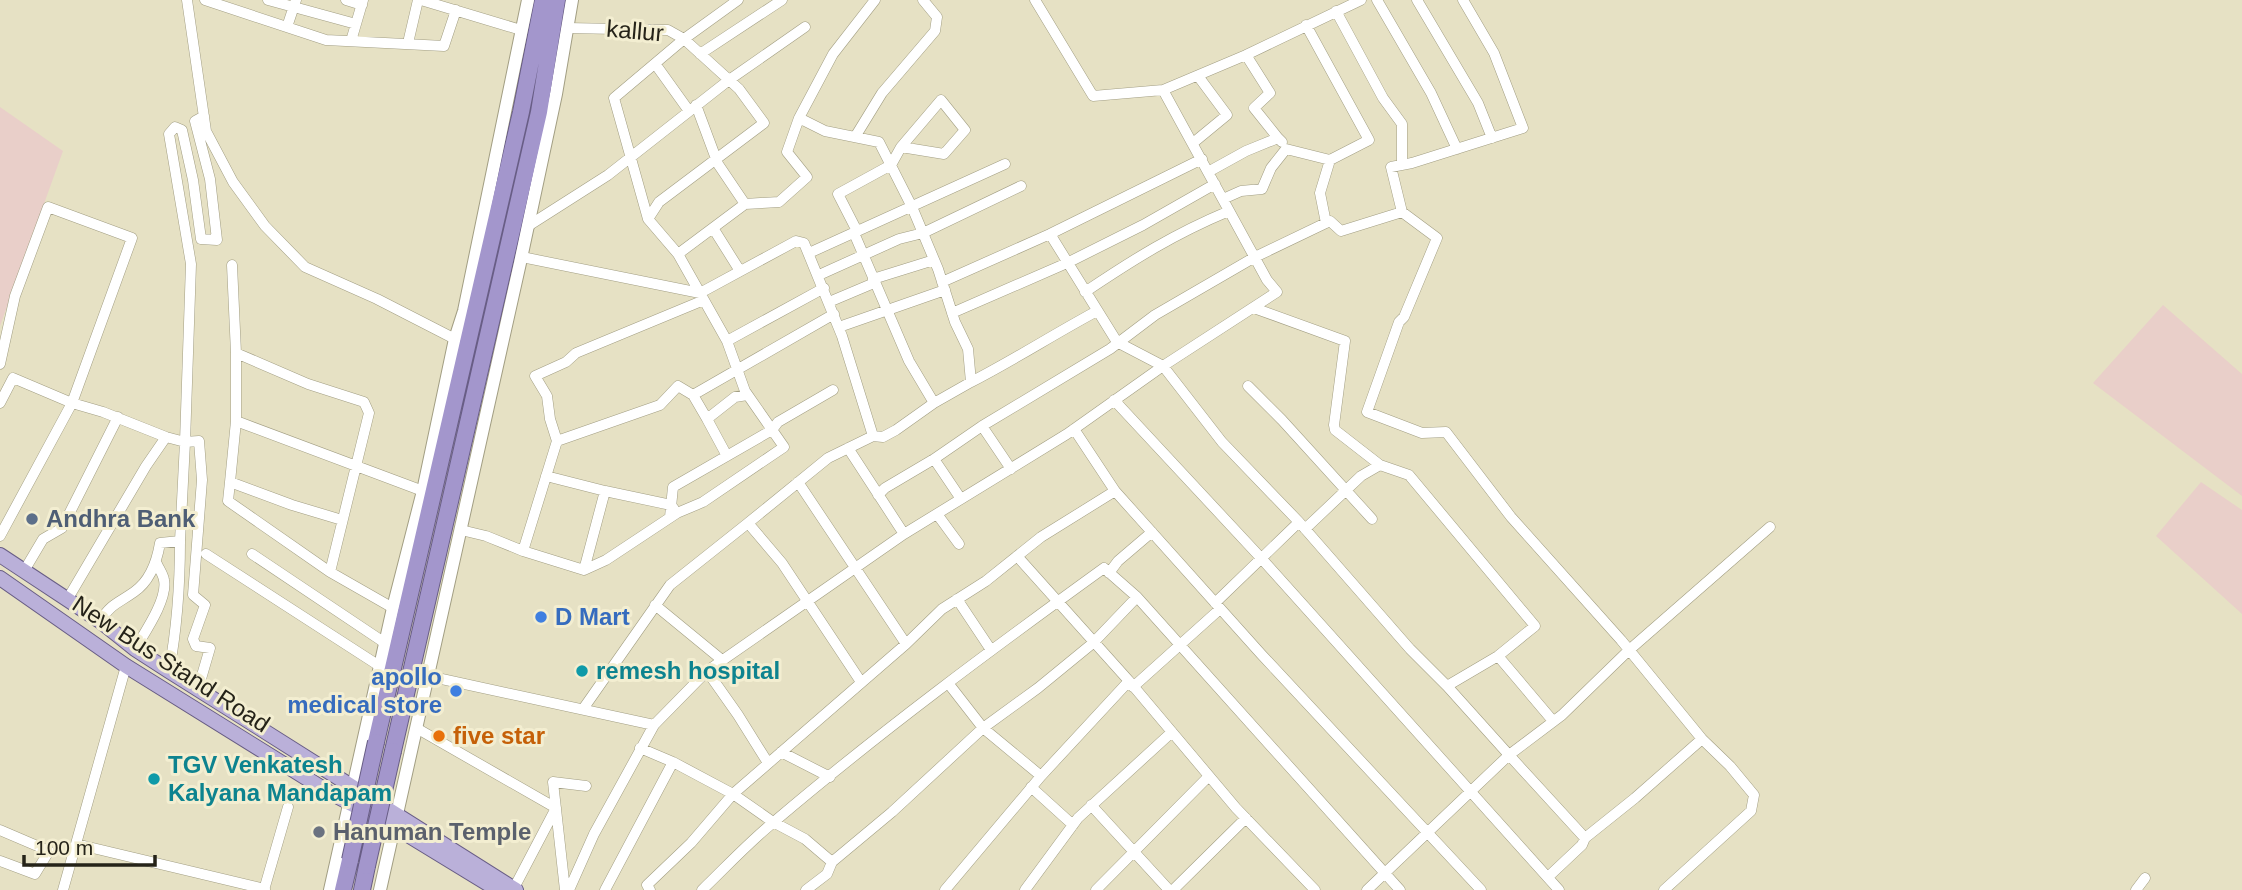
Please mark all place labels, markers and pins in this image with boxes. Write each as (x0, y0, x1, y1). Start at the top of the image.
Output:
place label: Andhra Bank (46, 505, 196, 532)
marker: Andhra Bank (24, 511, 40, 527)
place label: D Mart (555, 603, 630, 630)
marker: D Mart (533, 609, 549, 625)
place label: remesh hospital (596, 657, 780, 684)
place label: apollo medical store (287, 663, 442, 718)
marker: remesh hospital (574, 663, 590, 679)
marker: apollo medical store (448, 683, 464, 699)
place label: five star (453, 722, 545, 749)
marker: five star (431, 728, 447, 744)
place label: TGV Venkatesh Kalyana Mandapam (168, 751, 392, 806)
marker: TGV Venkatesh Kalyana Mandapam (146, 771, 162, 787)
place label: Hanuman Temple (333, 818, 531, 845)
marker: Hanuman Temple (311, 824, 327, 840)

